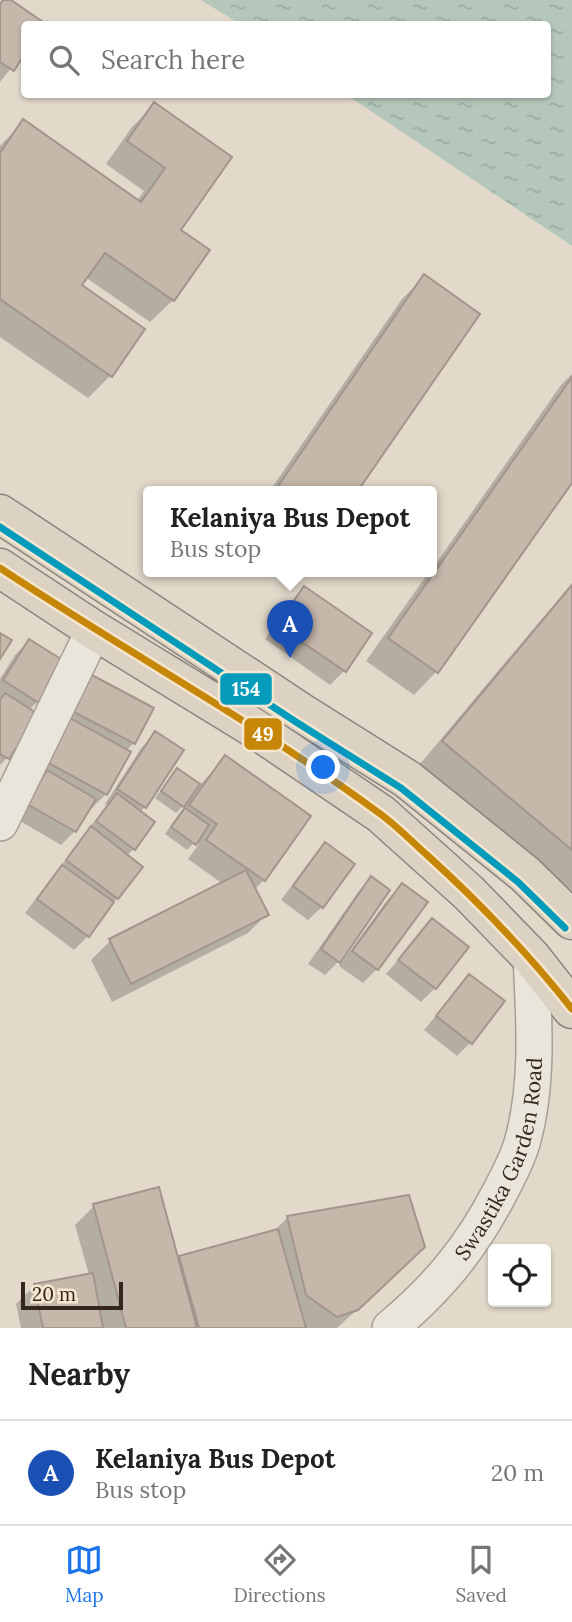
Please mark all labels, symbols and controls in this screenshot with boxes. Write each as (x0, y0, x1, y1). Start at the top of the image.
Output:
search box (21, 21, 551, 98)
icon: search (45, 41, 83, 79)
text: Search here (101, 43, 245, 76)
popup (143, 486, 437, 577)
text: Kelaniya Bus Depot (170, 501, 410, 534)
text: Bus stop (170, 534, 261, 563)
pin: A (267, 600, 313, 658)
line badge: 154 (219, 672, 273, 706)
text: 154 (232, 677, 260, 701)
line badge: 49 (243, 717, 283, 751)
text: 49 (252, 722, 274, 746)
your location (306, 750, 340, 784)
street label: Swastika Garden Road (448, 1057, 547, 1265)
map controls (488, 1244, 551, 1307)
button: locate (488, 1244, 551, 1307)
scale bar (21, 1279, 122, 1311)
text: 20 m (32, 1282, 76, 1306)
text: Nearby (28, 1355, 130, 1393)
text: Kelaniya Bus Depot (95, 1442, 335, 1475)
text: A (43, 1458, 59, 1487)
text: 20 m (491, 1458, 544, 1487)
text: Bus stop (95, 1475, 186, 1504)
tab: Map (65, 1541, 104, 1607)
tab: Directions (234, 1541, 326, 1607)
tab: Saved (456, 1541, 507, 1607)

